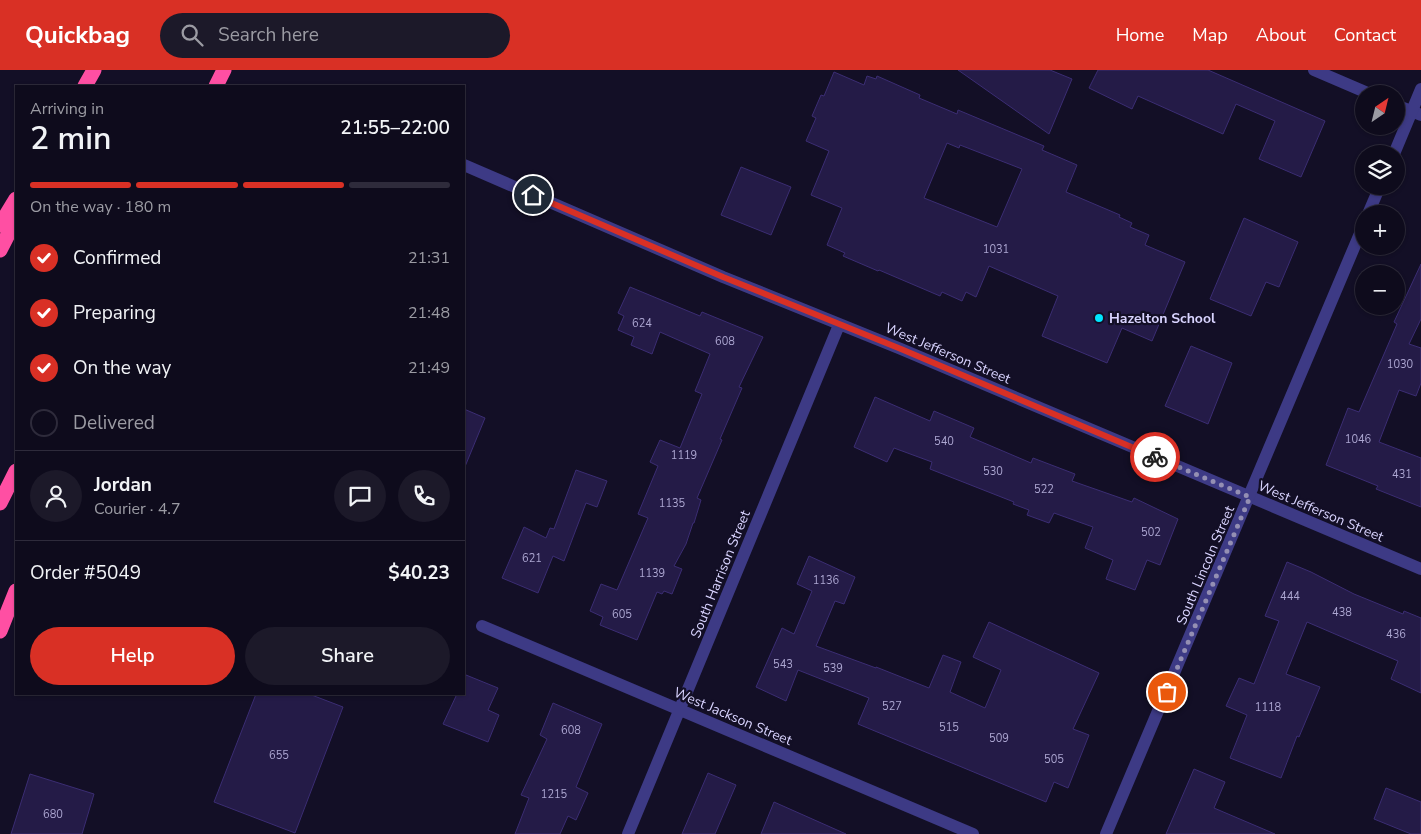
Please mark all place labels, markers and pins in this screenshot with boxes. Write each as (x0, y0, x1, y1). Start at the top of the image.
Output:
pin (512, 174, 554, 216)
place label: Hazelton School (1109, 309, 1216, 328)
marker: Hazelton School (1093, 312, 1105, 324)
pin (1146, 671, 1188, 713)

